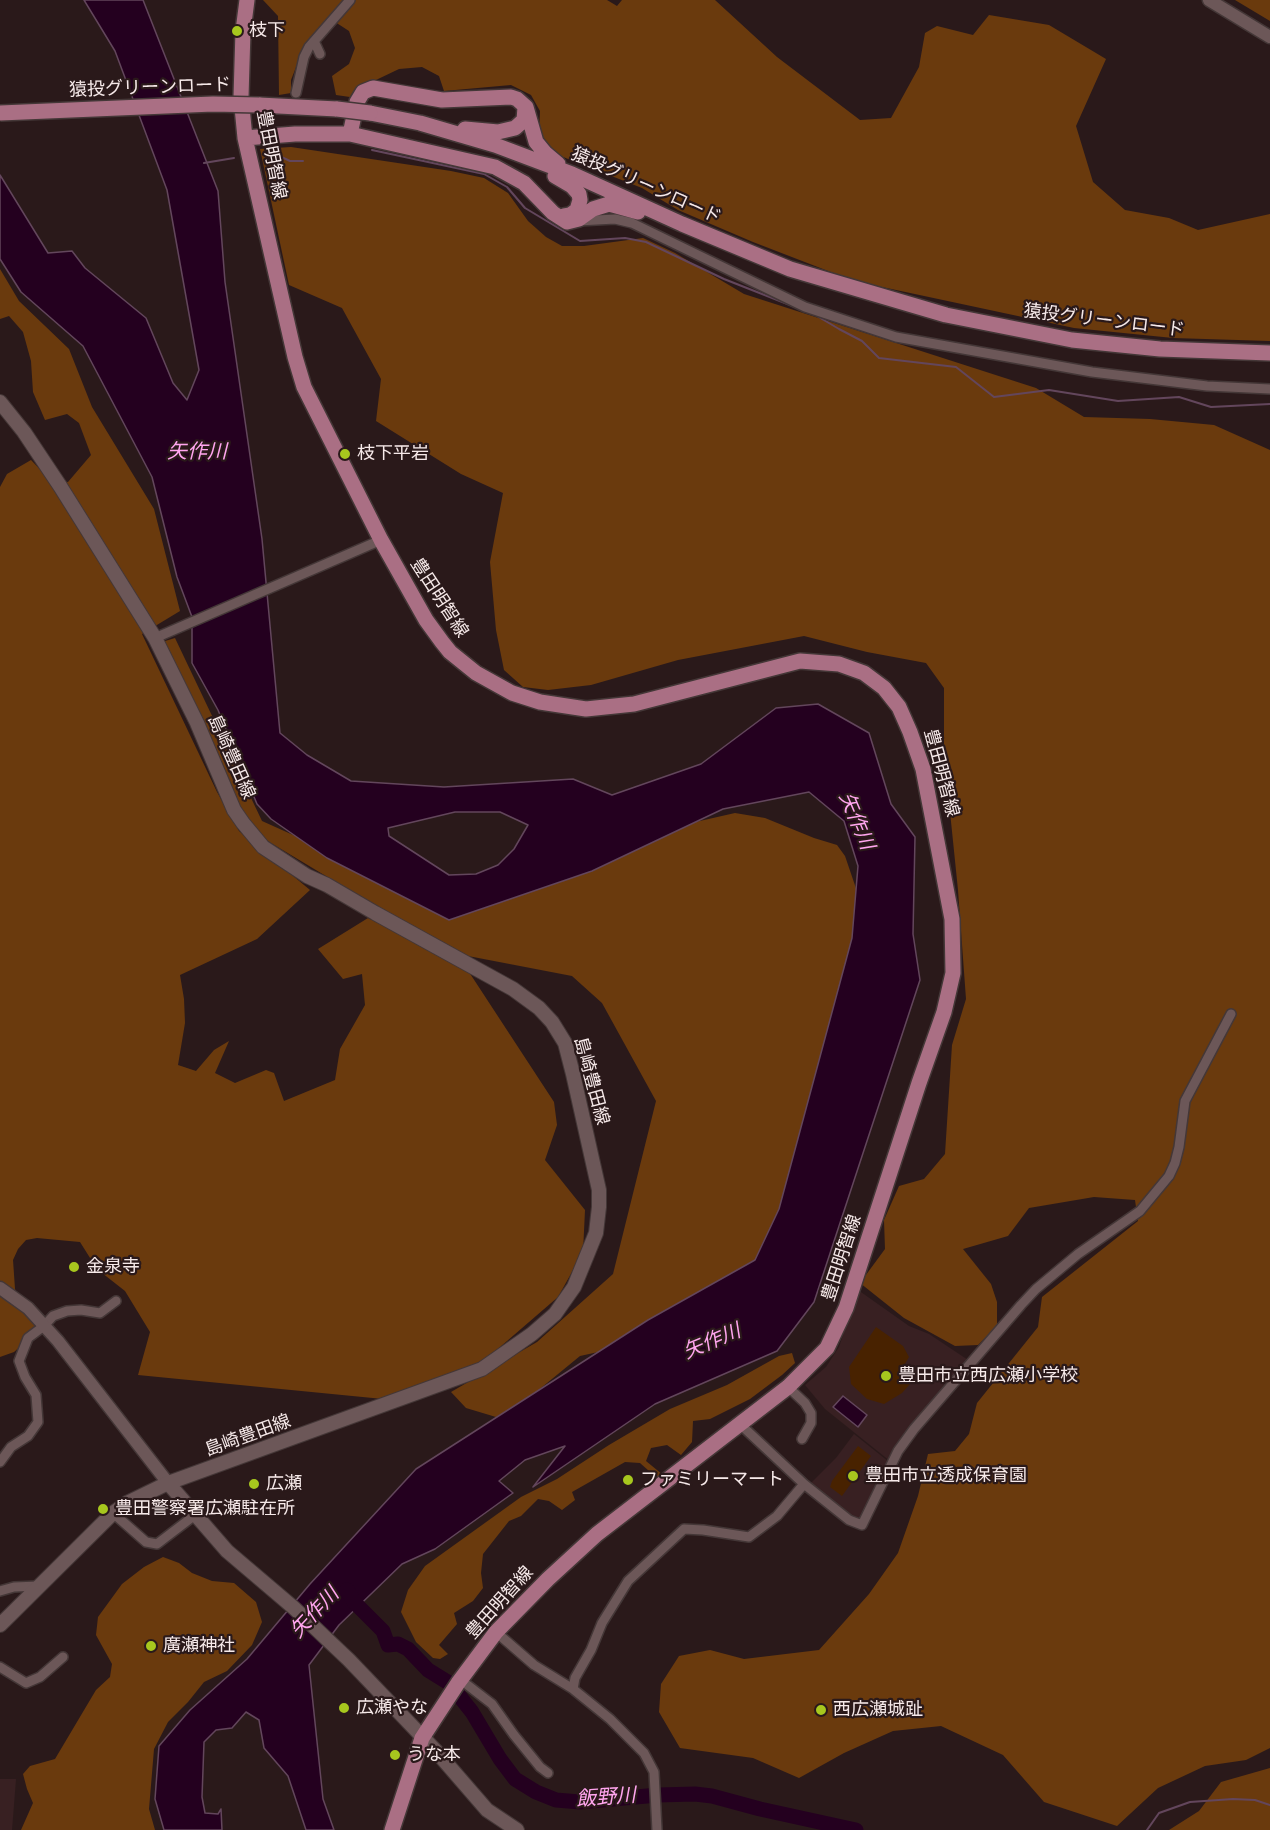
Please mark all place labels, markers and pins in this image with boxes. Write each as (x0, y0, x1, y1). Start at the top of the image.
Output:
place label: 枝下 (249, 20, 285, 42)
marker: 枝下 (230, 24, 244, 38)
place label: 枝下平岩 (357, 443, 429, 465)
marker: 枝下平岩 (338, 447, 352, 461)
place label: 金泉寺 (86, 1256, 140, 1278)
marker: 金泉寺 (67, 1260, 81, 1274)
place label: 豊田市立西広瀬小学校 (898, 1365, 1078, 1387)
marker: 豊田市立西広瀬小学校 (879, 1369, 893, 1383)
place label: 豊田市立透成保育園 (865, 1465, 1027, 1487)
place label: ファミリーマート (640, 1469, 784, 1491)
marker: 豊田市立透成保育園 (846, 1469, 860, 1483)
place label: 広瀬 (266, 1473, 302, 1495)
marker: ファミリーマート (621, 1473, 635, 1487)
marker: 広瀬 (247, 1477, 261, 1491)
place label: 豊田警察署広瀬駐在所 (115, 1498, 295, 1520)
marker: 豊田警察署広瀬駐在所 (96, 1502, 110, 1516)
place label: 廣瀬神社 (163, 1635, 235, 1657)
marker: 廣瀬神社 (144, 1639, 158, 1653)
place label: 広瀬やな (356, 1697, 428, 1719)
place label: 西広瀬城趾 (833, 1699, 923, 1721)
marker: 広瀬やな (337, 1701, 351, 1715)
marker: 西広瀬城趾 (814, 1703, 828, 1717)
place label: うな本 (407, 1744, 461, 1766)
marker: うな本 (388, 1748, 402, 1762)

